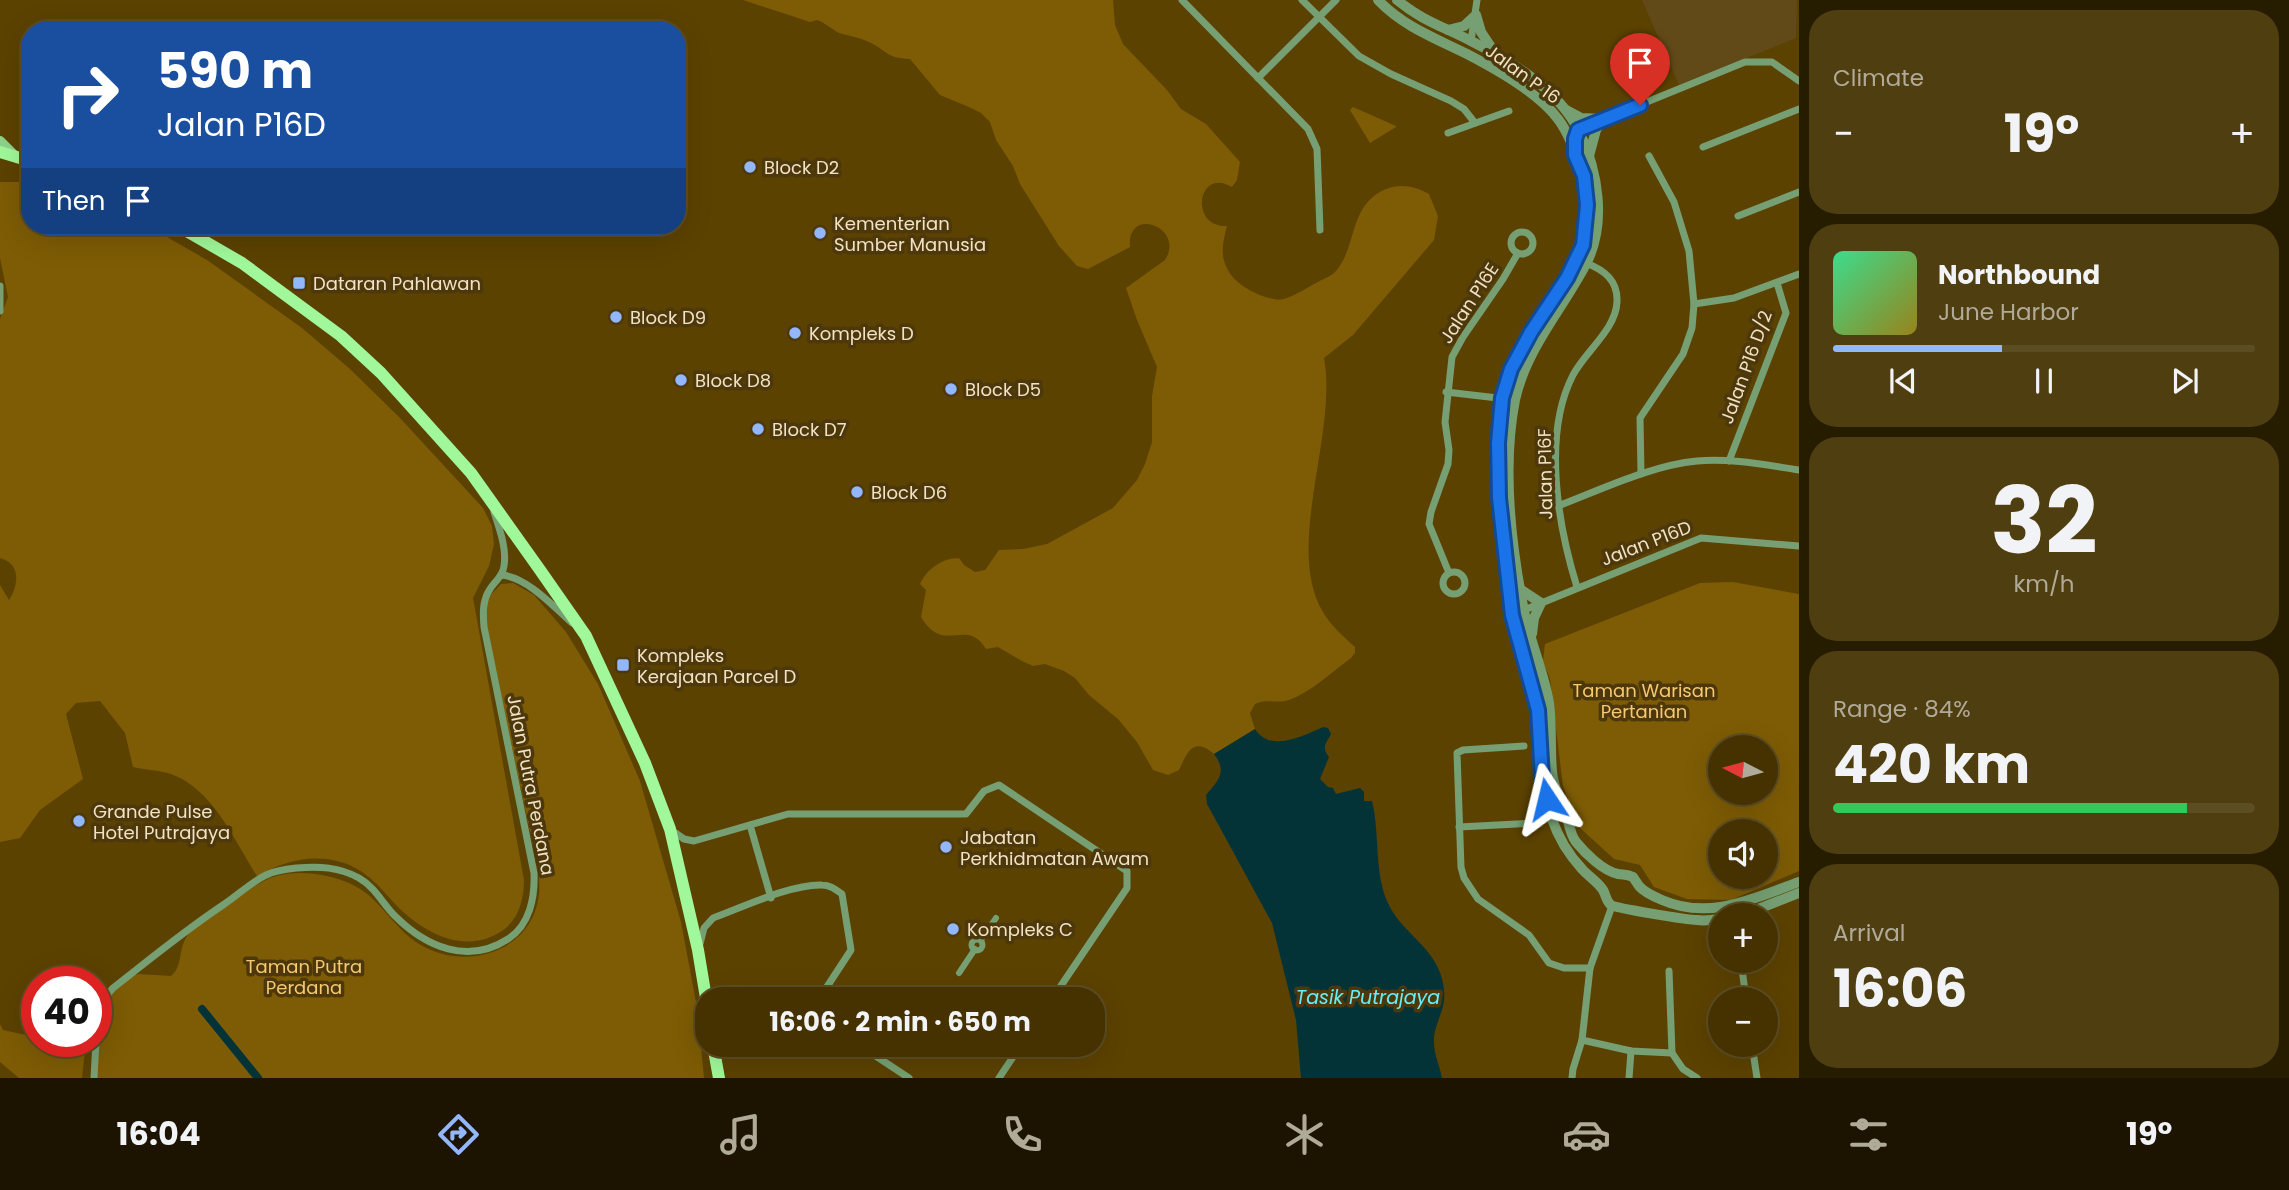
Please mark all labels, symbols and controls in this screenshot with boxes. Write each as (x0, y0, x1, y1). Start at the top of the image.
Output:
pin (1610, 33, 1670, 105)
text: 590 m (157, 37, 313, 105)
street label: Jalan P 16 (1480, 38, 1566, 110)
icon: arrive (1621, 44, 1659, 82)
icon: right (42, 49, 133, 140)
text: Climate (1833, 62, 1924, 94)
text: 19° (2004, 97, 2079, 170)
text: Jalan P16D (157, 102, 326, 147)
text: − (1833, 107, 1854, 160)
text: + (2229, 107, 2255, 160)
place label: Block D2 (764, 155, 839, 180)
marker: Block D2 (742, 159, 758, 175)
icon: arrive (119, 182, 157, 220)
text: Then (42, 183, 105, 219)
place label: Kementerian Sumber Manusia (834, 211, 986, 257)
marker: Kementerian Sumber Manusia (812, 225, 828, 241)
text: Northbound (1938, 257, 2100, 293)
street label: Jalan P16E (1434, 258, 1504, 348)
place label: Dataran Pahlawan (313, 271, 481, 296)
marker: Dataran Pahlawan (291, 275, 307, 291)
text: June Harbor (1938, 296, 2079, 328)
place label: Block D9 (630, 305, 706, 330)
street label: Jalan P16 D/2 (1714, 307, 1778, 427)
marker: Block D9 (608, 309, 624, 325)
place label: Kompleks D (809, 321, 914, 346)
marker: Kompleks D (787, 325, 803, 341)
icon: previous (1884, 362, 1922, 400)
icon: pause (2025, 362, 2063, 400)
icon: next (2166, 362, 2204, 400)
place label: Block D8 (695, 368, 771, 393)
marker: Block D8 (673, 372, 689, 388)
place label: Block D5 (965, 377, 1041, 402)
marker: Block D5 (943, 381, 959, 397)
place label: Block D7 (772, 417, 847, 442)
marker: Block D7 (750, 421, 766, 437)
street label: Jalan P16F (1532, 428, 1558, 520)
text: 32 (1990, 457, 2098, 585)
place label: Block D6 (871, 480, 947, 505)
marker: Block D6 (849, 484, 865, 500)
street label: Jalan P16D (1597, 514, 1695, 572)
text: km/h (2013, 568, 2075, 600)
place label: Kompleks Kerajaan Parcel D (637, 643, 796, 689)
marker: Kompleks Kerajaan Parcel D (615, 657, 631, 673)
park label: Taman Warisan Pertanian (1573, 678, 1715, 724)
street label: Jalan Putra Perdana (501, 693, 561, 877)
text: Range · 84% (1833, 693, 1971, 725)
text: 420 km (1833, 728, 2030, 801)
north arrow (1708, 735, 1778, 805)
map controls (1708, 735, 1778, 1057)
position arrow (1510, 762, 1584, 836)
place label: Grande Pulse Hotel Putrajaya (93, 799, 230, 845)
marker: Grande Pulse Hotel Putrajaya (71, 813, 87, 829)
button: sound (1708, 819, 1778, 889)
place label: Jabatan Perkhidmatan Awam (960, 825, 1149, 871)
marker: Jabatan Perkhidmatan Awam (938, 839, 954, 855)
button: + (1708, 903, 1778, 973)
place label: Kompleks C (967, 917, 1073, 942)
text: Arrival (1833, 917, 1905, 949)
marker: Kompleks C (945, 921, 961, 937)
text: 16:06 (1833, 952, 1967, 1025)
park label: Taman Putra Perdana (246, 954, 362, 1000)
speed limit sign: 40 (21, 966, 112, 1057)
water label: Tasik Putrajaya (1296, 984, 1440, 1011)
button: − (1708, 987, 1778, 1057)
text: 16:06 · 2 min · 650 m (769, 1004, 1031, 1040)
icon: directions (434, 1110, 483, 1159)
icon: music (716, 1110, 765, 1159)
icon: phone (998, 1110, 1047, 1159)
icon: climate (1280, 1110, 1329, 1159)
icon: car (1562, 1110, 1611, 1159)
icon: filters (1844, 1110, 1893, 1159)
text: 16:04 (117, 1111, 201, 1156)
text: 19° (2126, 1111, 2172, 1156)

